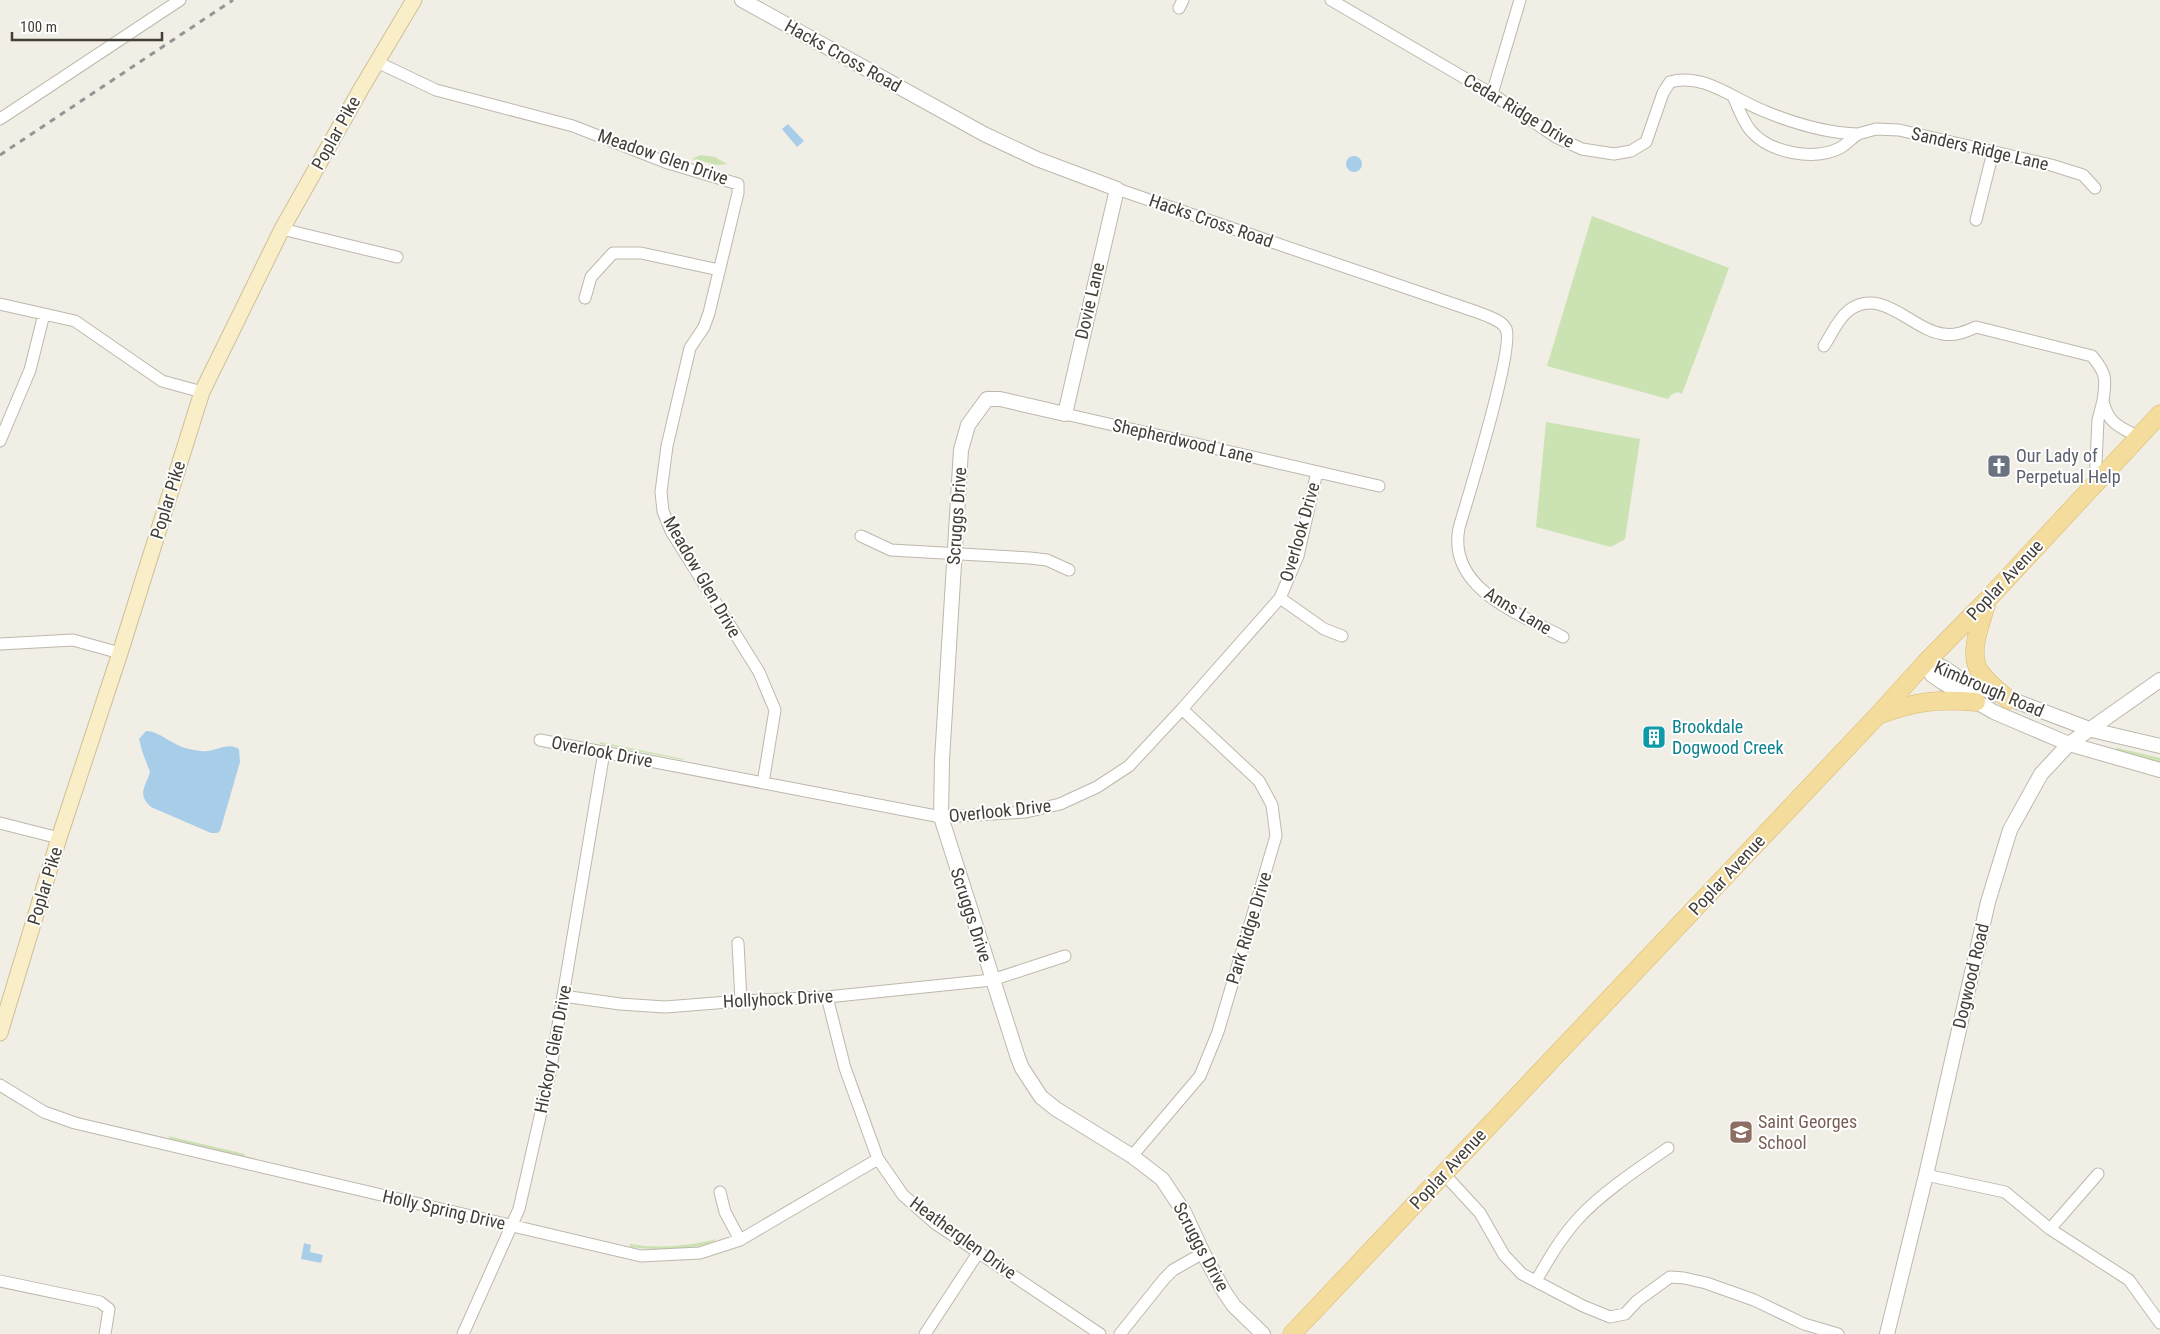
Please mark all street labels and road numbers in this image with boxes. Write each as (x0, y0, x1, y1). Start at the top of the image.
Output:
street label: Hacks Cross Road (781, 15, 905, 96)
street label: Cedar Ridge Drive (1460, 69, 1579, 152)
street label: Poplar Pike (307, 92, 364, 173)
street label: Sanders Ridge Lane (1909, 123, 2051, 175)
street label: Meadow Glen Drive (595, 124, 731, 189)
street label: Hacks Cross Road (1146, 189, 1276, 252)
street label: Dovie Lane (1071, 261, 1109, 341)
street label: Shepherdwood Lane (1111, 414, 1256, 467)
street label: Poplar Pike (146, 458, 189, 541)
street label: Scruggs Drive (943, 466, 970, 566)
street label: Overlook Drive (1275, 480, 1324, 584)
street label: Meadow Glen Drive (659, 512, 746, 641)
street label: Poplar Avenue (1962, 535, 2047, 624)
street label: Anns Lane (1481, 582, 1556, 639)
street label: Kimbrough Road (1931, 656, 2047, 721)
street label: Overlook Drive (550, 731, 654, 772)
street label: Overlook Drive (948, 795, 1052, 826)
street label: Poplar Avenue (1684, 830, 1769, 919)
street label: Poplar Pike (23, 844, 66, 927)
street label: Scruggs Drive (946, 865, 997, 965)
street label: Park Ridge Drive (1221, 869, 1276, 986)
street label: Dogwood Road (1948, 921, 1993, 1030)
street label: Hickory Glen Drive (530, 983, 575, 1115)
street label: Hollyhock Drive (722, 985, 834, 1012)
street label: Poplar Avenue (1405, 1124, 1490, 1213)
street label: Holly Spring Drive (381, 1185, 508, 1234)
street label: Heatherglen Drive (906, 1192, 1021, 1283)
street label: Scruggs Drive (1169, 1199, 1234, 1295)

